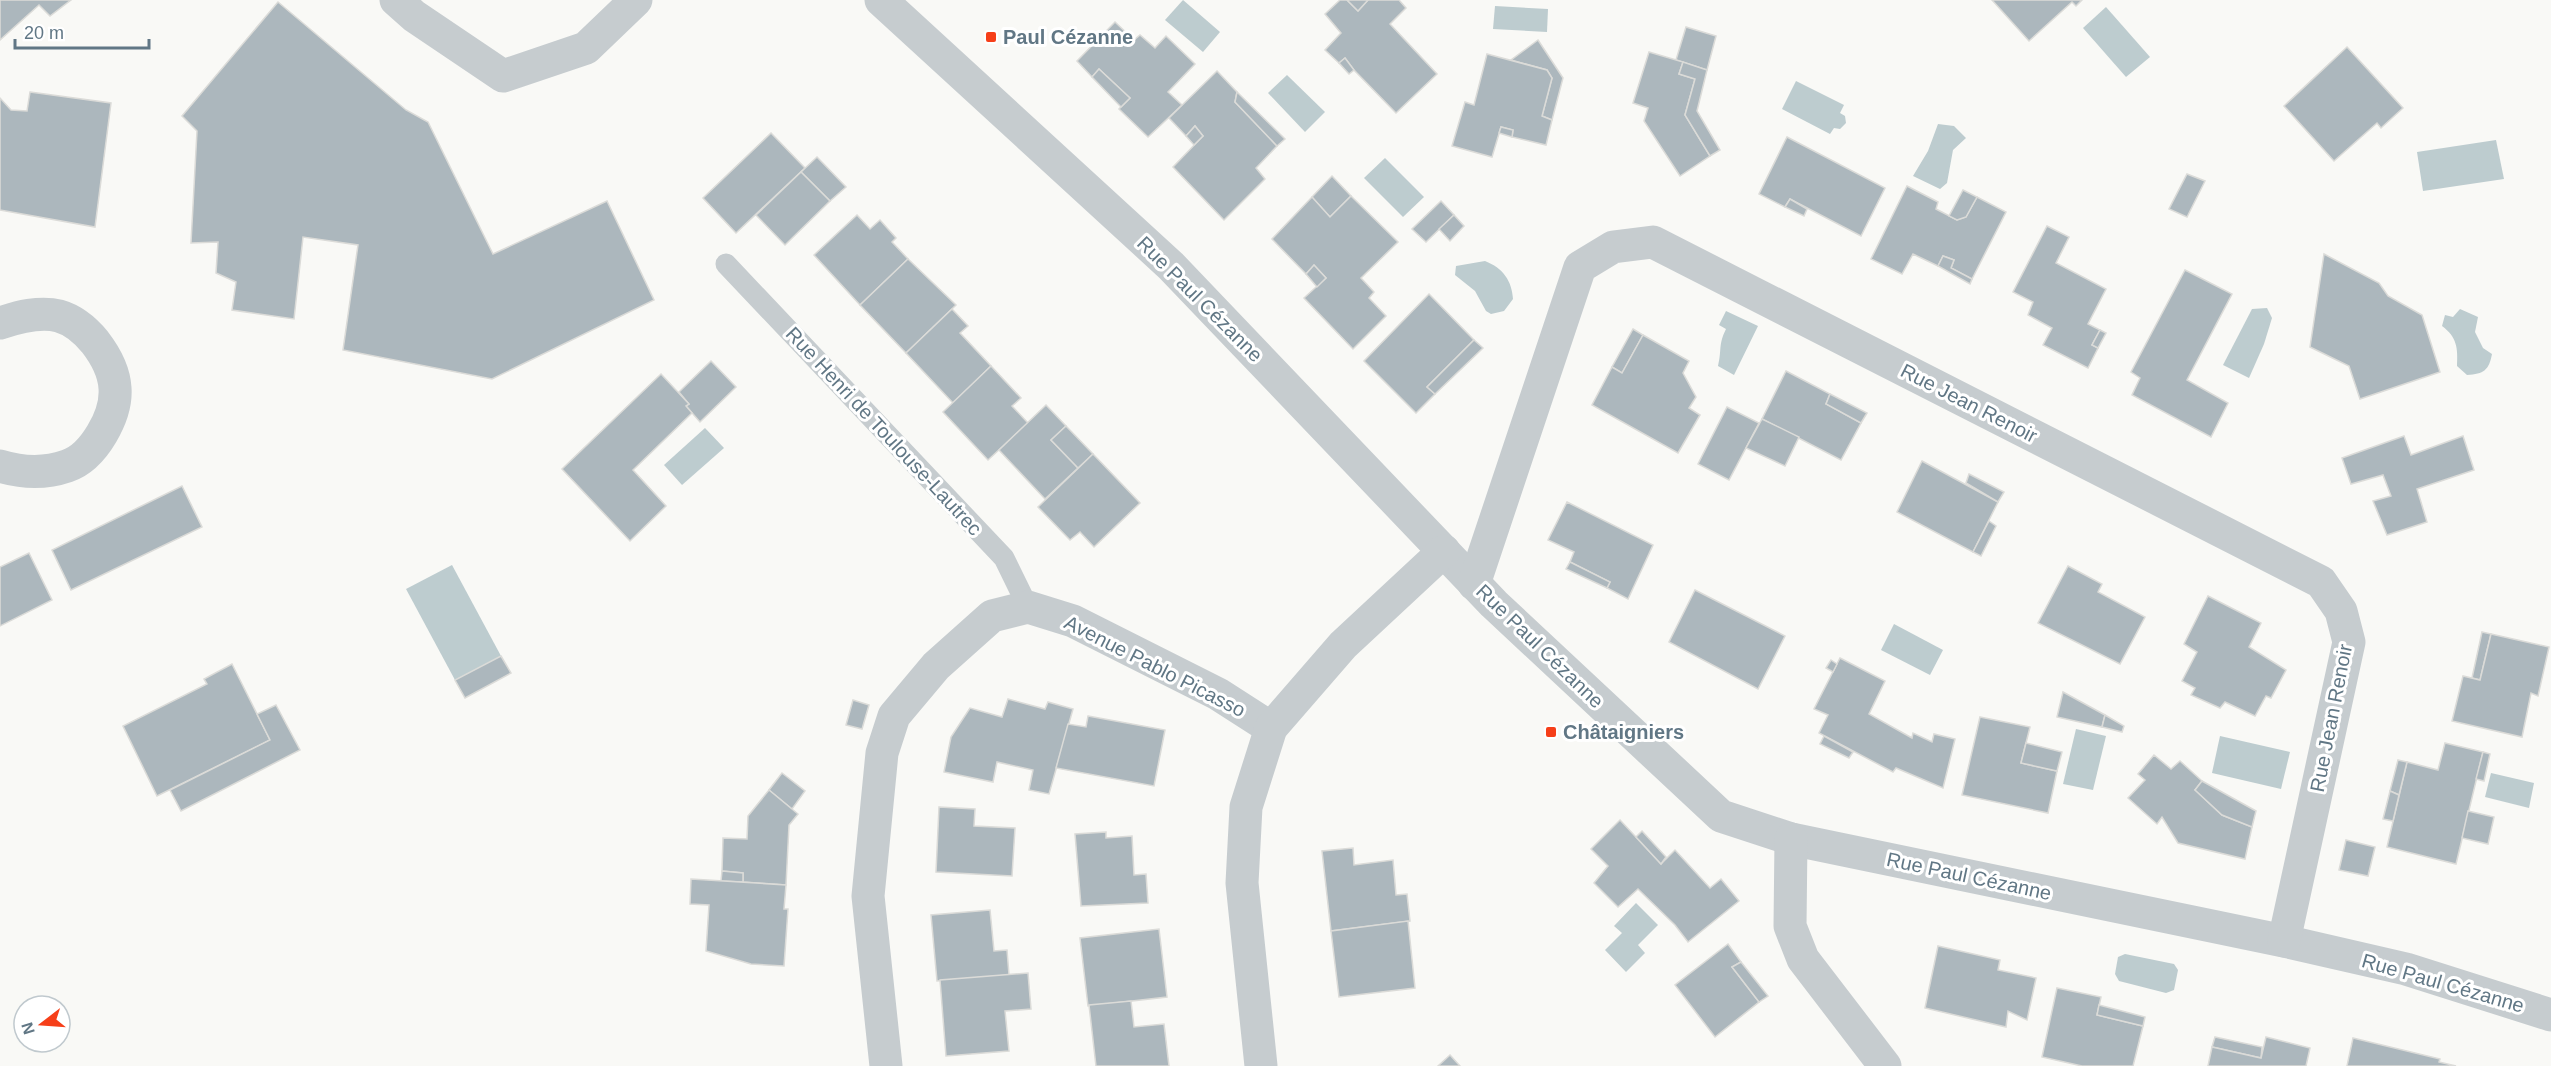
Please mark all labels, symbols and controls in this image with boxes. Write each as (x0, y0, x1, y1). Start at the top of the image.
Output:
scale bar (15, 12, 148, 50)
text: 20 m (24, 23, 64, 43)
place label: Paul Cézanne (1003, 26, 1133, 48)
marker: Paul Cézanne (984, 30, 998, 44)
street label: Rue Paul Cézanne (1133, 232, 1267, 366)
street label: Rue Henri de Toulouse-Lautrec (782, 322, 986, 540)
street label: Rue Jean Renoir (1897, 359, 2041, 447)
street label: Rue Paul Cézanne (1472, 580, 1608, 712)
street label: Avenue Pablo Picasso (1061, 611, 1249, 721)
street label: Rue Jean Renoir (2306, 642, 2356, 794)
place label: Châtaigniers (1563, 721, 1684, 743)
marker: Châtaigniers (1544, 725, 1558, 739)
street label: Rue Paul Cézanne (1885, 848, 2053, 904)
street label: Rue Paul Cézanne (2359, 949, 2527, 1017)
north arrow (12, 994, 72, 1054)
text: N (18, 1020, 38, 1036)

